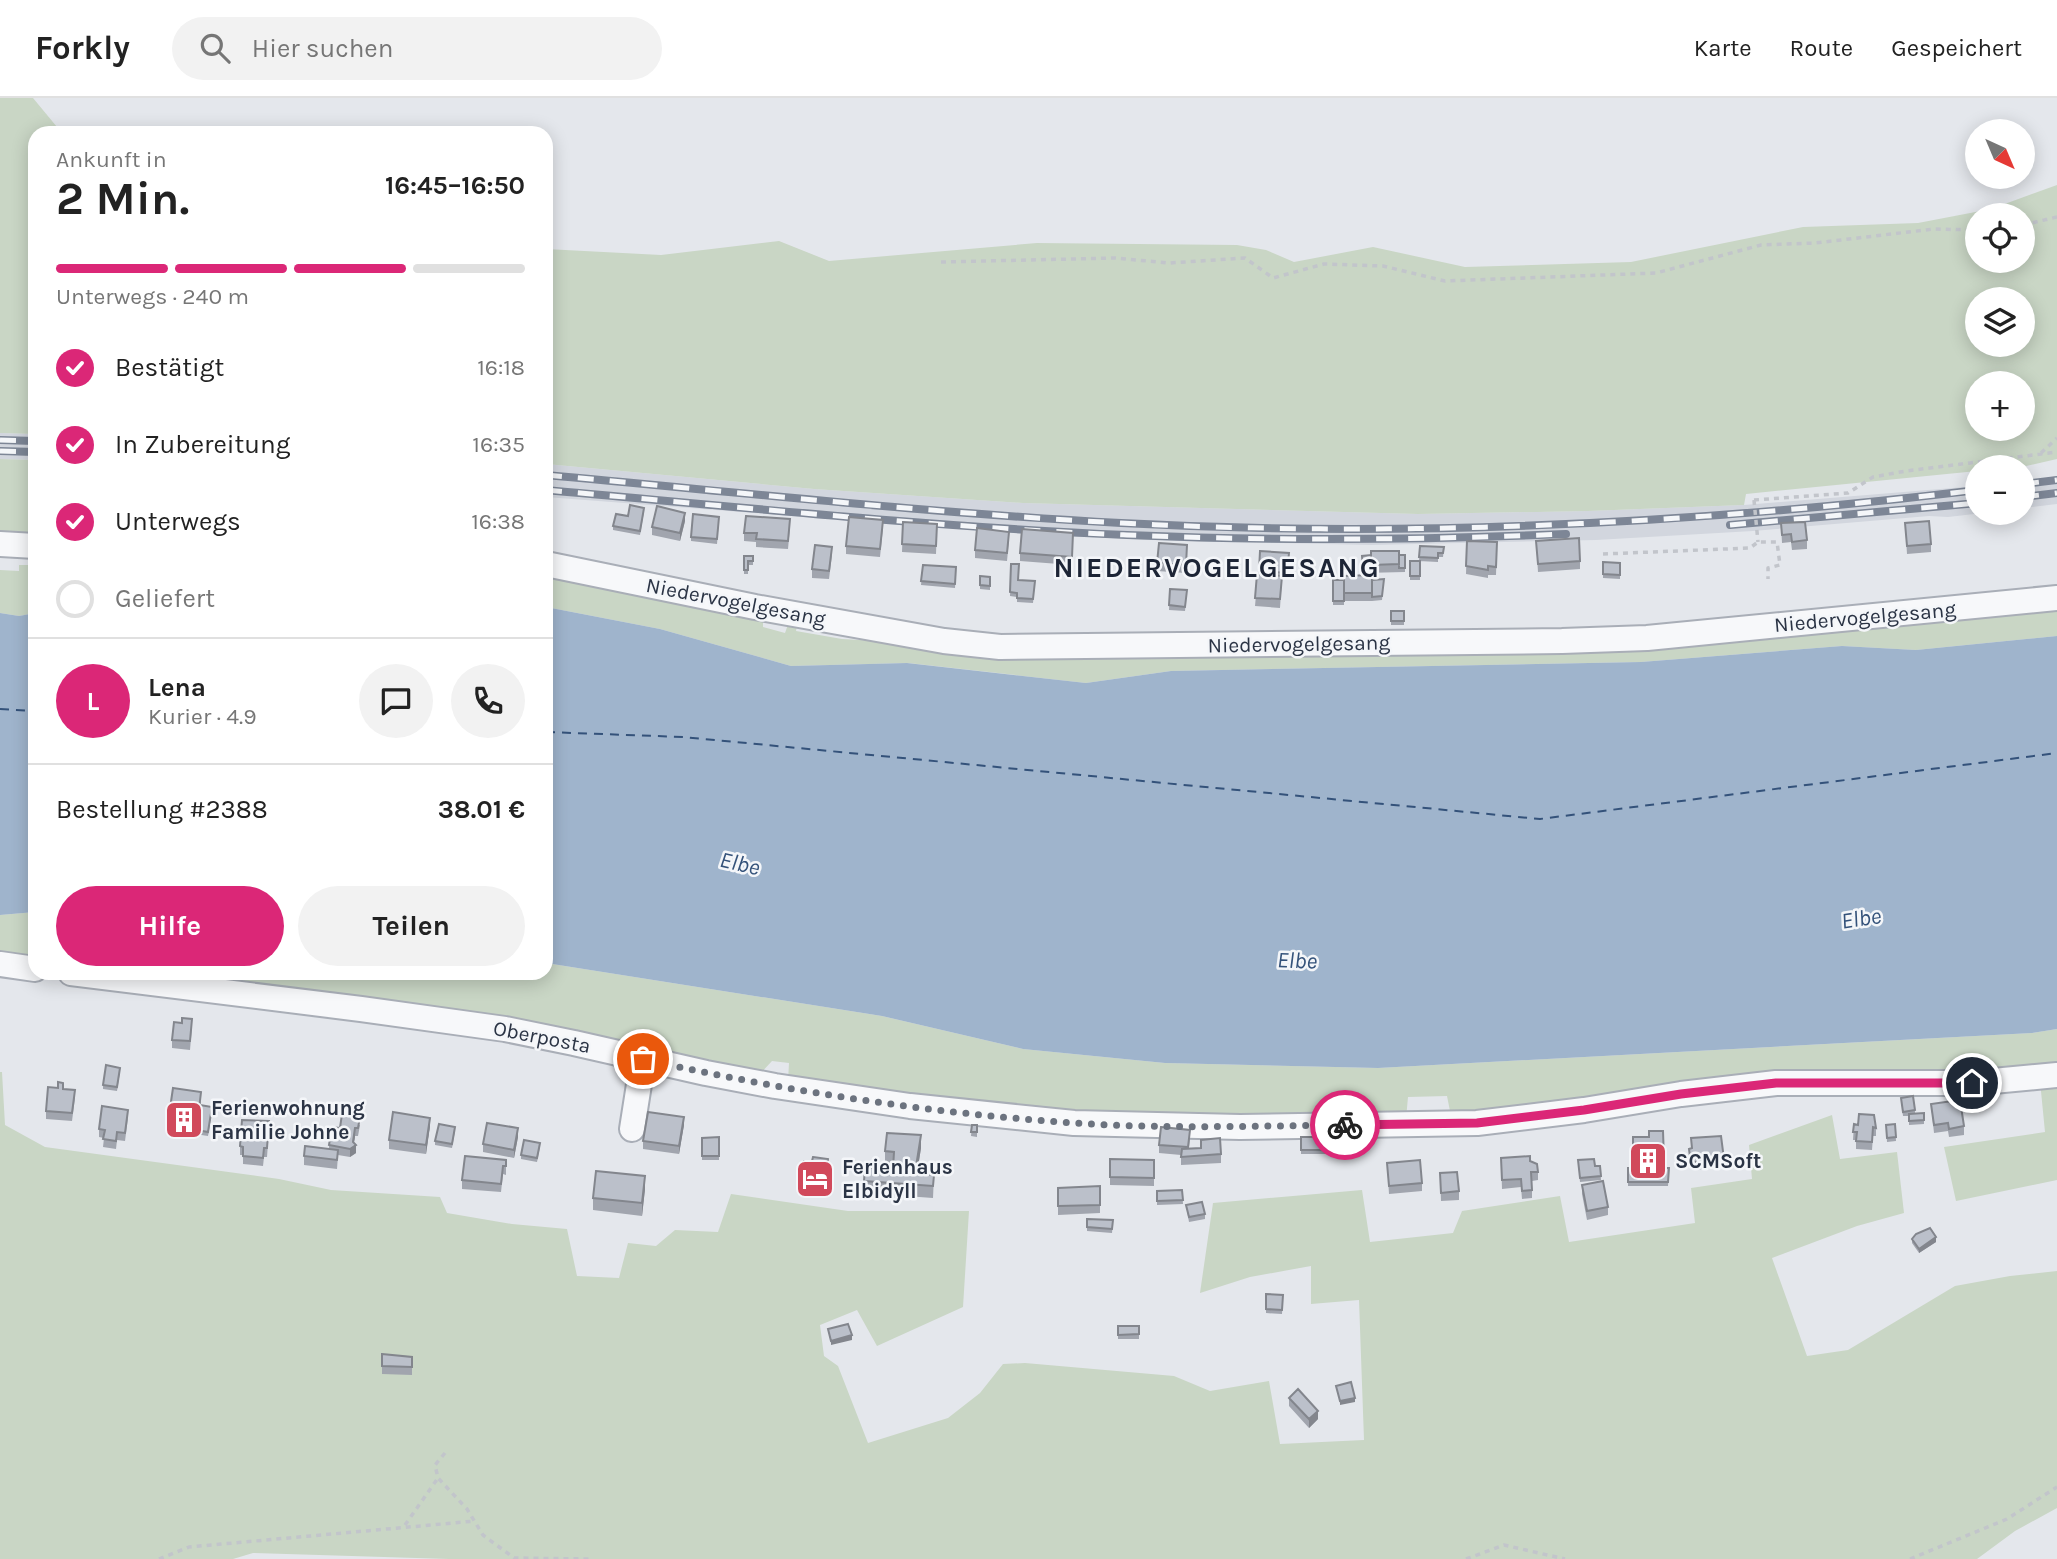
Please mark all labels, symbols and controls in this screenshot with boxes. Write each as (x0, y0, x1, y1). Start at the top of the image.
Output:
search box (172, 17, 662, 80)
text: Forkly (35, 29, 130, 67)
icon: search (196, 29, 234, 67)
text: Hier suchen (252, 33, 393, 64)
text: Karte (1694, 34, 1752, 62)
text: Route (1790, 34, 1853, 62)
text: Gespeichert (1891, 34, 2022, 62)
north arrow (1965, 119, 2035, 189)
map controls (1965, 119, 2035, 525)
text: Ankunft in (56, 146, 167, 173)
text: 16:45–16:50 (385, 170, 525, 201)
text: 2 Min. (56, 172, 189, 226)
button: locate (1965, 203, 2035, 273)
text: Unterwegs · 240 m (56, 283, 249, 310)
button: layers (1965, 287, 2035, 357)
icon: check (56, 349, 94, 387)
text: Bestätigt (115, 352, 224, 383)
text: 16:18 (477, 354, 525, 381)
button: + (1965, 371, 2035, 441)
icon: check (56, 426, 94, 464)
text: In Zubereitung (115, 429, 290, 460)
text: 16:35 (472, 431, 525, 458)
button: − (1965, 455, 2035, 525)
icon: check (56, 503, 94, 541)
text: Unterwegs (115, 506, 241, 537)
text: 16:38 (471, 508, 525, 535)
district label: NIEDERVOGELGESANG (1053, 551, 1381, 584)
street label: Niedervogelgesang (644, 573, 828, 631)
text: Geliefert (115, 583, 215, 614)
street label: Niedervogelgesang (1773, 597, 1957, 637)
street label: Niedervogelgesang (1208, 630, 1391, 658)
button: chat (359, 664, 433, 738)
button: phone (451, 664, 525, 738)
text: Lena (148, 672, 206, 703)
text: L (87, 686, 99, 717)
text: Kurier · 4.9 (148, 703, 257, 730)
text: Bestellung #2388 (56, 794, 268, 825)
text: 38.01 € (438, 794, 525, 825)
water label: Elbe (717, 846, 763, 881)
button: Hilfe (56, 886, 284, 966)
button: Teilen (298, 886, 525, 966)
water label: Elbe (1839, 902, 1883, 935)
water label: Elbe (1276, 946, 1318, 975)
street label: Oberposta (491, 1016, 593, 1058)
pin (613, 1029, 673, 1089)
icon: bag (624, 1040, 662, 1078)
pin (1942, 1053, 2002, 1113)
icon: home (1953, 1064, 1991, 1102)
courier (1310, 1090, 1380, 1160)
place label: Ferienwohnung Familie Johne (211, 1096, 365, 1144)
building icon: Ferienwohnung Familie Johne (163, 1099, 205, 1141)
icon: bike (1326, 1106, 1364, 1144)
building icon: SCMSoft (1627, 1140, 1669, 1182)
place label: SCMSoft (1675, 1149, 1761, 1173)
place label: Ferienhaus Elbidyll (842, 1155, 953, 1203)
hotel icon: Ferienhaus Elbidyll (794, 1158, 836, 1200)

